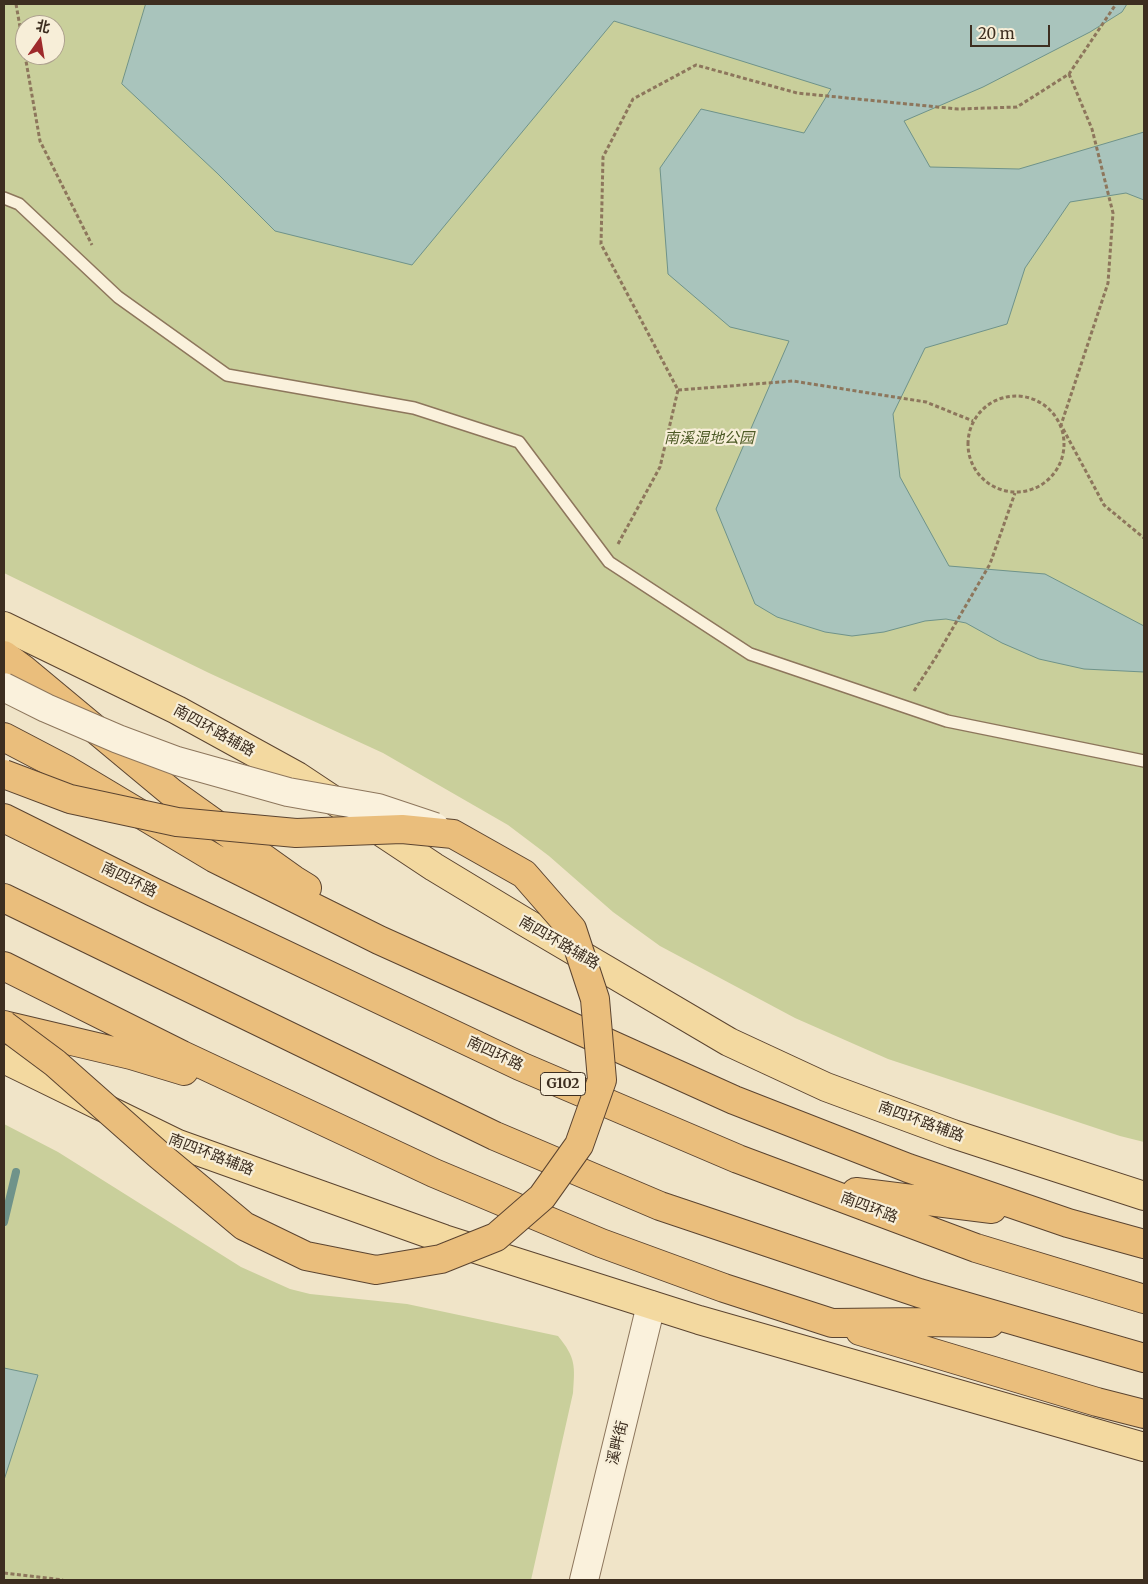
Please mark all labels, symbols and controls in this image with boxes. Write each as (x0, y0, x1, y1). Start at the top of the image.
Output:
north arrow (15, 15, 65, 65)
scale bar (973, 15, 1053, 47)
text: 北 (34, 16, 52, 37)
text: 20 m (978, 24, 1015, 43)
park label: 南溪湿地公园 (664, 430, 754, 448)
street label: 南四环路辅路 (170, 701, 258, 761)
street label: 南四环路 (98, 859, 160, 901)
street label: 南四环路辅路 (516, 913, 602, 973)
street label: 南四环路 (464, 1033, 526, 1075)
road number: G102 (540, 1072, 586, 1096)
street label: 南四环路辅路 (876, 1098, 966, 1146)
street label: 南四环路辅路 (166, 1130, 256, 1180)
street label: 南四环路 (838, 1189, 900, 1227)
street label: 溪畔街 (604, 1419, 632, 1467)

